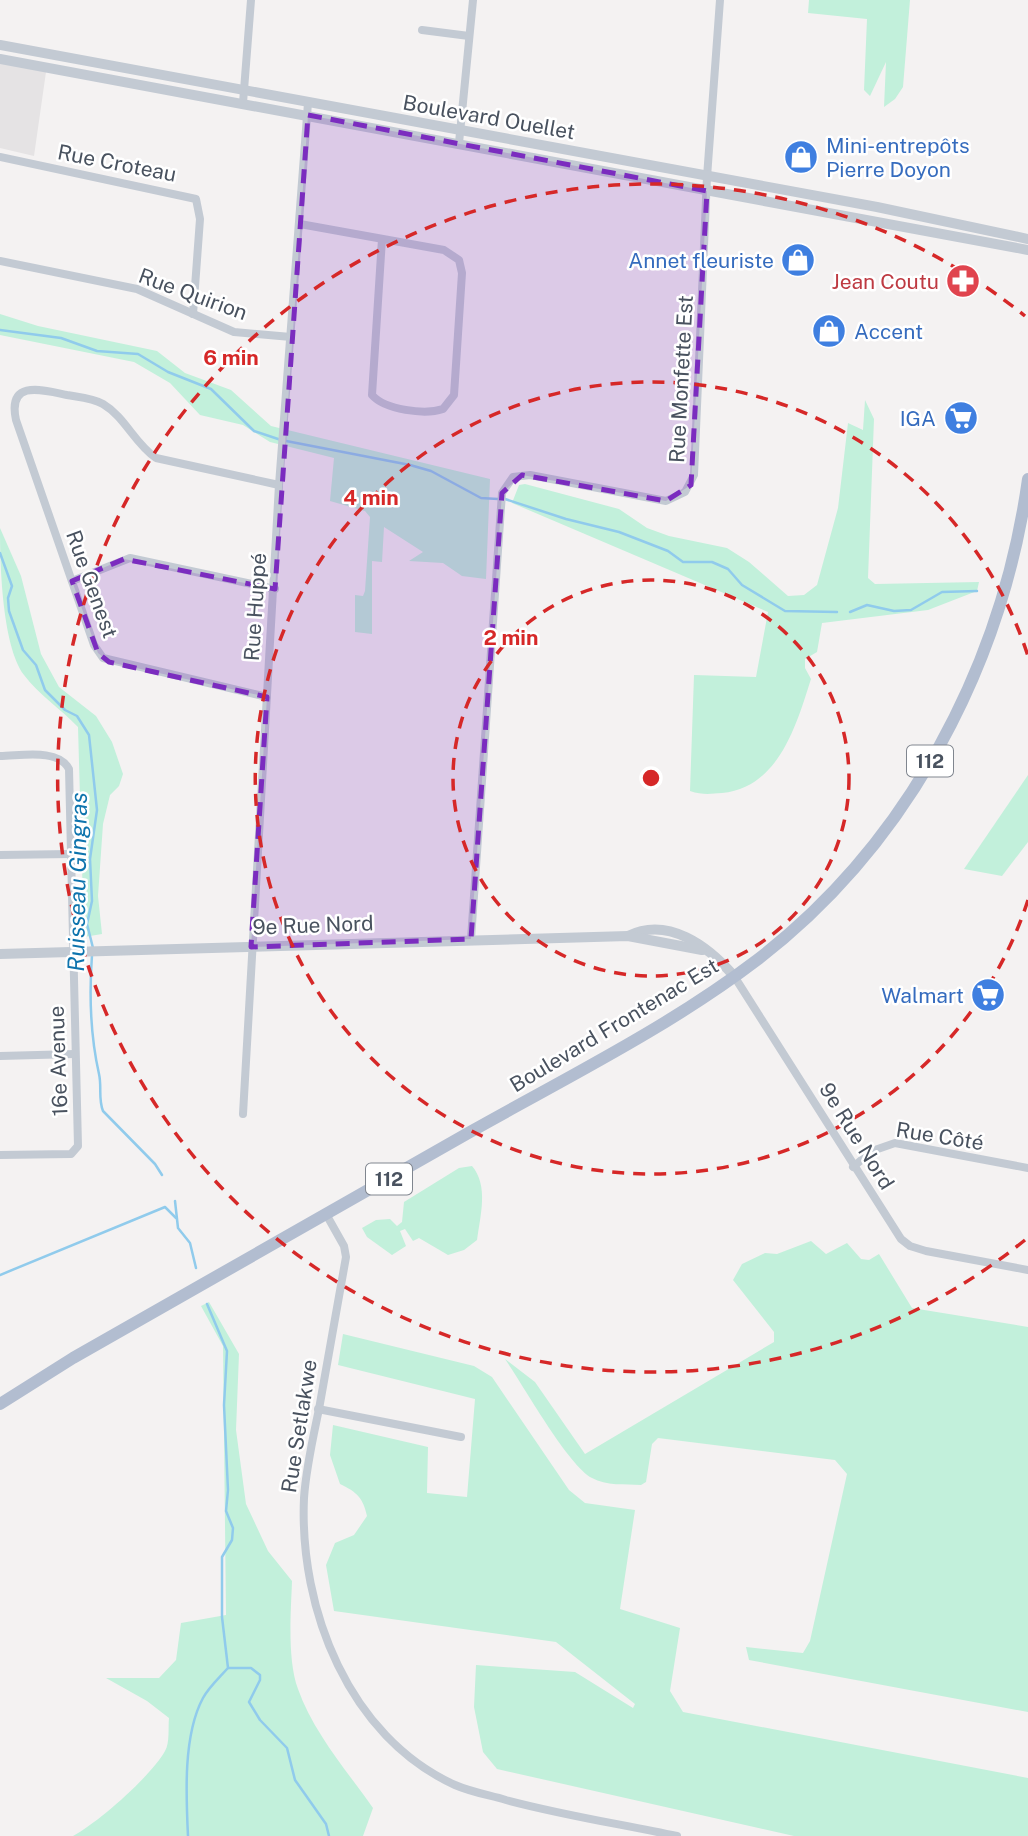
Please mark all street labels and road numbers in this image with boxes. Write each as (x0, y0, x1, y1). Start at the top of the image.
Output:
street label: Boulevard Ouellet (401, 90, 577, 144)
street label: Rue Croteau (56, 139, 178, 187)
street label: Rue Quirion (135, 263, 251, 325)
street label: Rue Monfette Est (664, 294, 698, 464)
street label: Rue Genest (61, 527, 123, 641)
street label: Rue Huppé (239, 552, 271, 662)
road number: 112 (907, 746, 953, 776)
street label: 9e Rue Nord (252, 910, 374, 940)
street label: Boulevard Frontenac Est (505, 953, 723, 1097)
street label: 16e Avenue (44, 1005, 72, 1117)
street label: 9e Rue Nord (814, 1078, 900, 1194)
street label: Rue Côté (894, 1117, 986, 1155)
road number: 112 (366, 1163, 412, 1194)
street label: Rue Setlakwe (276, 1357, 322, 1495)

